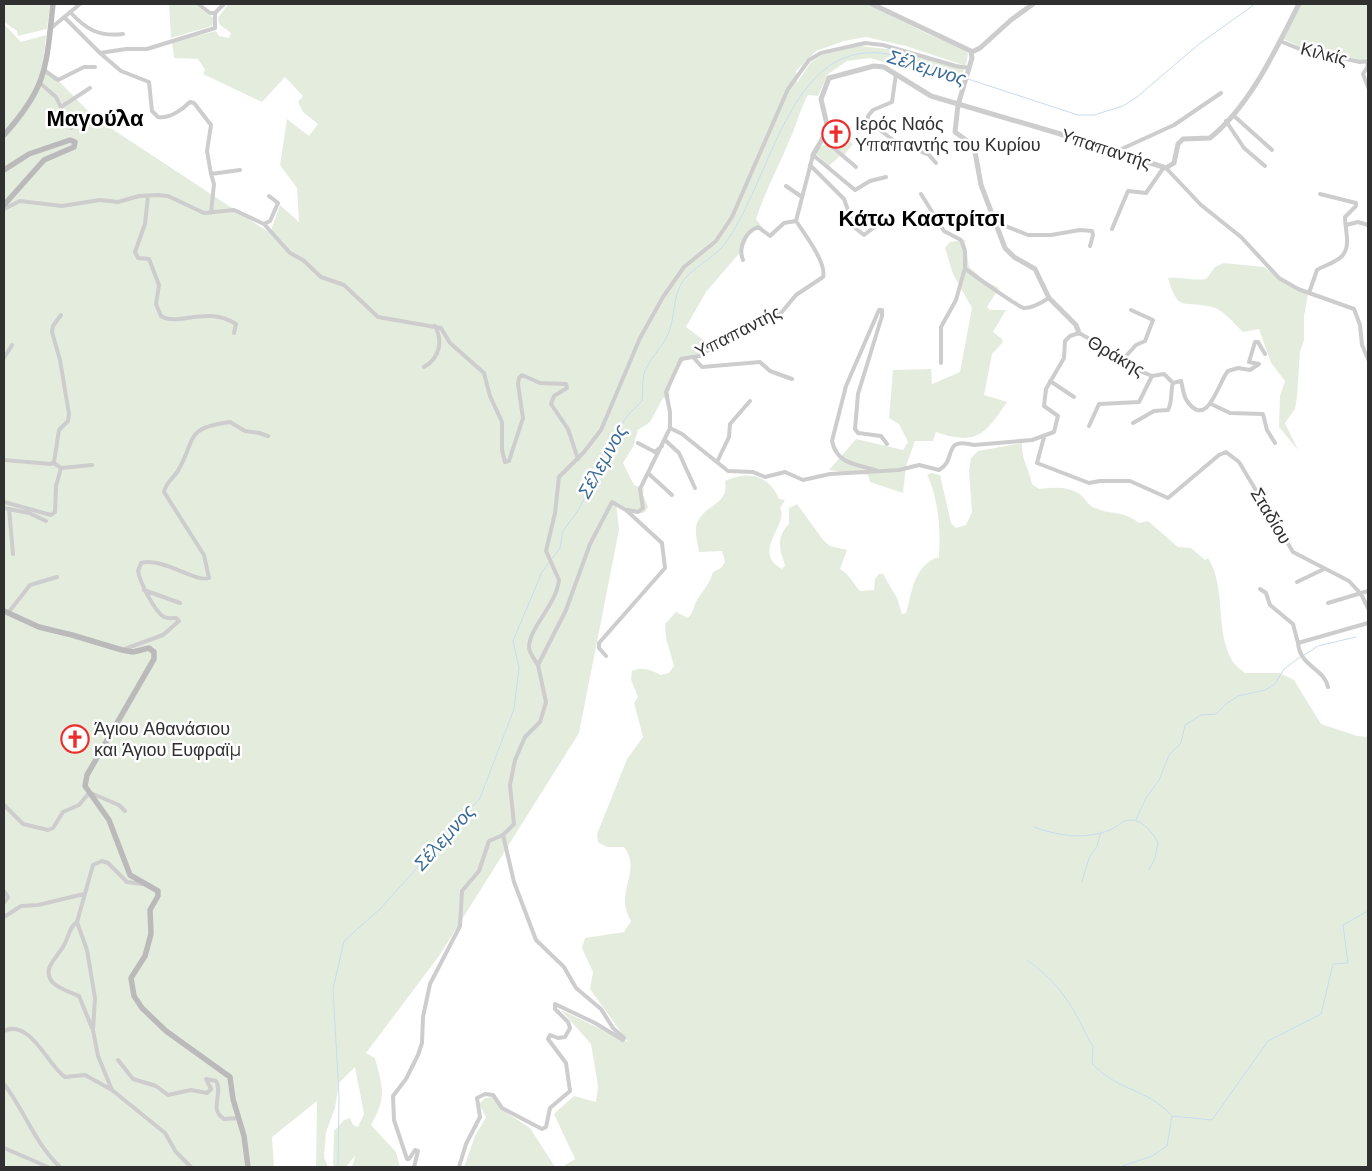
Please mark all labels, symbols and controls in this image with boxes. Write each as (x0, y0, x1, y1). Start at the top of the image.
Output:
street label: Κιλκίς (1298, 38, 1350, 70)
water label: Σέλεμνος (884, 44, 970, 90)
district label: Μαγούλα (46, 105, 144, 132)
place label: Ιερός Ναός Υπαπαντής του Κυρίου (855, 113, 1041, 156)
church icon: Ιερός Ναός Υπαπαντής του Κυρίου (821, 119, 851, 149)
street label: Υπαπαντής (1058, 124, 1154, 174)
district label: Κάτω Καστρίτσι (839, 205, 1005, 232)
street label: Υπαπαντής (691, 301, 785, 363)
street label: Θράκης (1084, 331, 1149, 381)
water label: Σέλεμνος (572, 420, 632, 503)
street label: Σταδίου (1246, 484, 1296, 548)
place label: Άγιου Αθανάσιου και Άγιου Ευφραϊμ (94, 718, 242, 761)
church icon: Άγιου Αθανάσιου και Άγιου Ευφραϊμ (60, 724, 90, 754)
water label: Σέλεμνος (408, 799, 480, 876)

